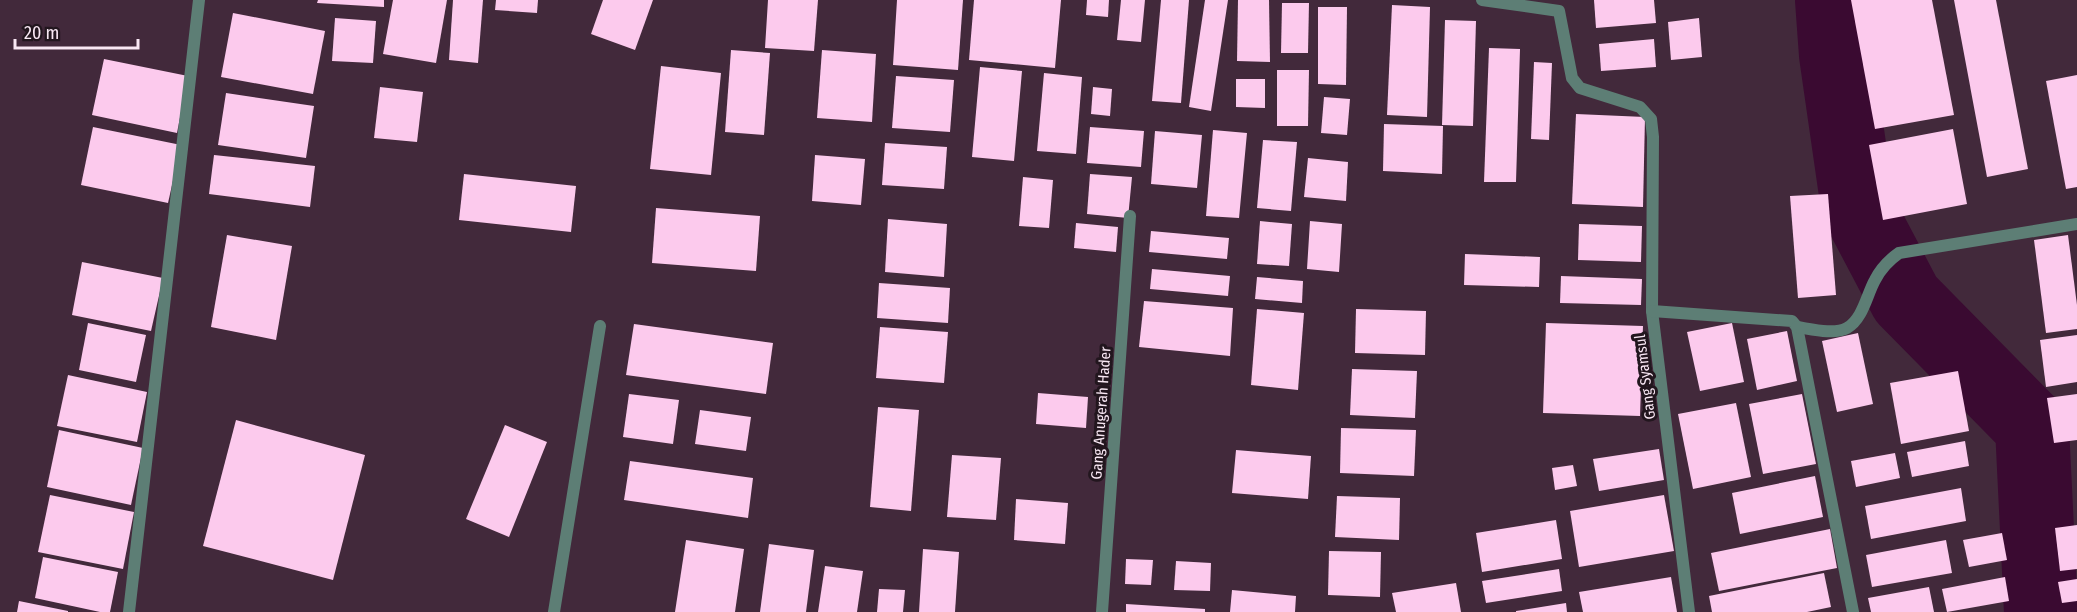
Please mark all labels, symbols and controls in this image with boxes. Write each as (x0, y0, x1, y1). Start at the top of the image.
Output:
scale bar (15, 12, 138, 50)
text: 20 m (24, 22, 59, 44)
street label: Gang Syamsul (1631, 334, 1659, 420)
street label: Gang Anugerah Hader (1087, 345, 1115, 480)

